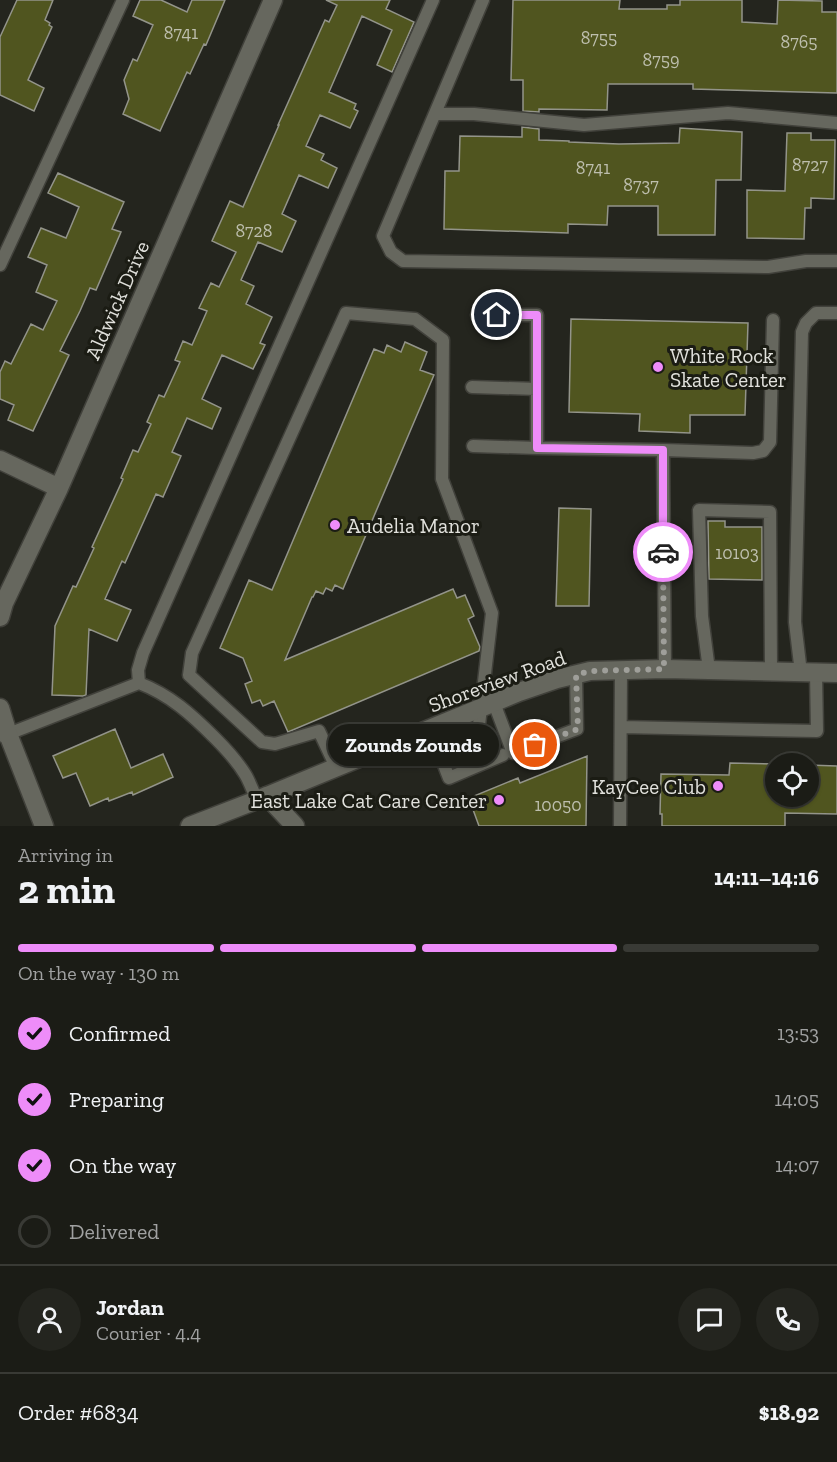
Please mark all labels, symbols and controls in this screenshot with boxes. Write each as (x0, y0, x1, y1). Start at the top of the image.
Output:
house number: 8741 (164, 22, 198, 44)
house number: 8755 (581, 27, 617, 49)
house number: 8765 (781, 31, 817, 53)
house number: 8759 (643, 49, 679, 71)
house number: 8727 (792, 154, 828, 176)
house number: 8741 (576, 157, 610, 179)
house number: 8737 (623, 174, 659, 196)
house number: 8728 (235, 220, 273, 242)
street label: Aldwick Drive (80, 237, 154, 363)
pin (471, 289, 522, 340)
icon: home (480, 298, 513, 331)
place label: White Rock Skate Center (670, 343, 787, 392)
marker: White Rock Skate Center (651, 360, 665, 374)
place label: Audelia Manor (347, 513, 480, 538)
marker: Audelia Manor (328, 518, 342, 532)
courier (633, 522, 693, 582)
icon: car (647, 536, 680, 569)
house number: 10103 (715, 542, 759, 564)
street label: Shoreview Road (425, 645, 569, 717)
pin (509, 719, 560, 770)
callout: Zounds Zounds (328, 724, 499, 766)
icon: bag (518, 728, 551, 761)
text: Zounds Zounds (345, 733, 482, 757)
map controls (765, 753, 819, 807)
button: locate (765, 753, 819, 807)
place label: KayCee Club (592, 774, 706, 799)
marker: KayCee Club (711, 779, 725, 793)
place label: East Lake Cat Care Center (251, 788, 487, 813)
marker: East Lake Cat Care Center (492, 793, 506, 807)
house number: 10050 (534, 794, 582, 816)
text: Arriving in (18, 843, 113, 867)
text: 14:11–14:16 (714, 864, 819, 891)
text: 2 min (18, 866, 115, 913)
text: On the way · 130 m (18, 961, 179, 985)
icon: check (18, 1017, 51, 1050)
text: Confirmed (69, 1020, 170, 1047)
text: 13:53 (777, 1021, 819, 1045)
icon: check (18, 1083, 51, 1116)
text: Preparing (69, 1086, 164, 1113)
text: 14:05 (774, 1087, 819, 1111)
icon: check (18, 1149, 51, 1182)
text: On the way (69, 1152, 176, 1179)
text: 14:07 (775, 1153, 819, 1177)
text: Delivered (69, 1218, 159, 1245)
button: person (18, 1288, 81, 1351)
button: chat (678, 1288, 741, 1351)
button: phone (756, 1288, 819, 1351)
text: Jordan (96, 1294, 164, 1321)
text: Courier · 4.4 (96, 1321, 201, 1345)
text: Order #6834 (18, 1399, 139, 1426)
text: $18.92 (759, 1399, 819, 1426)

